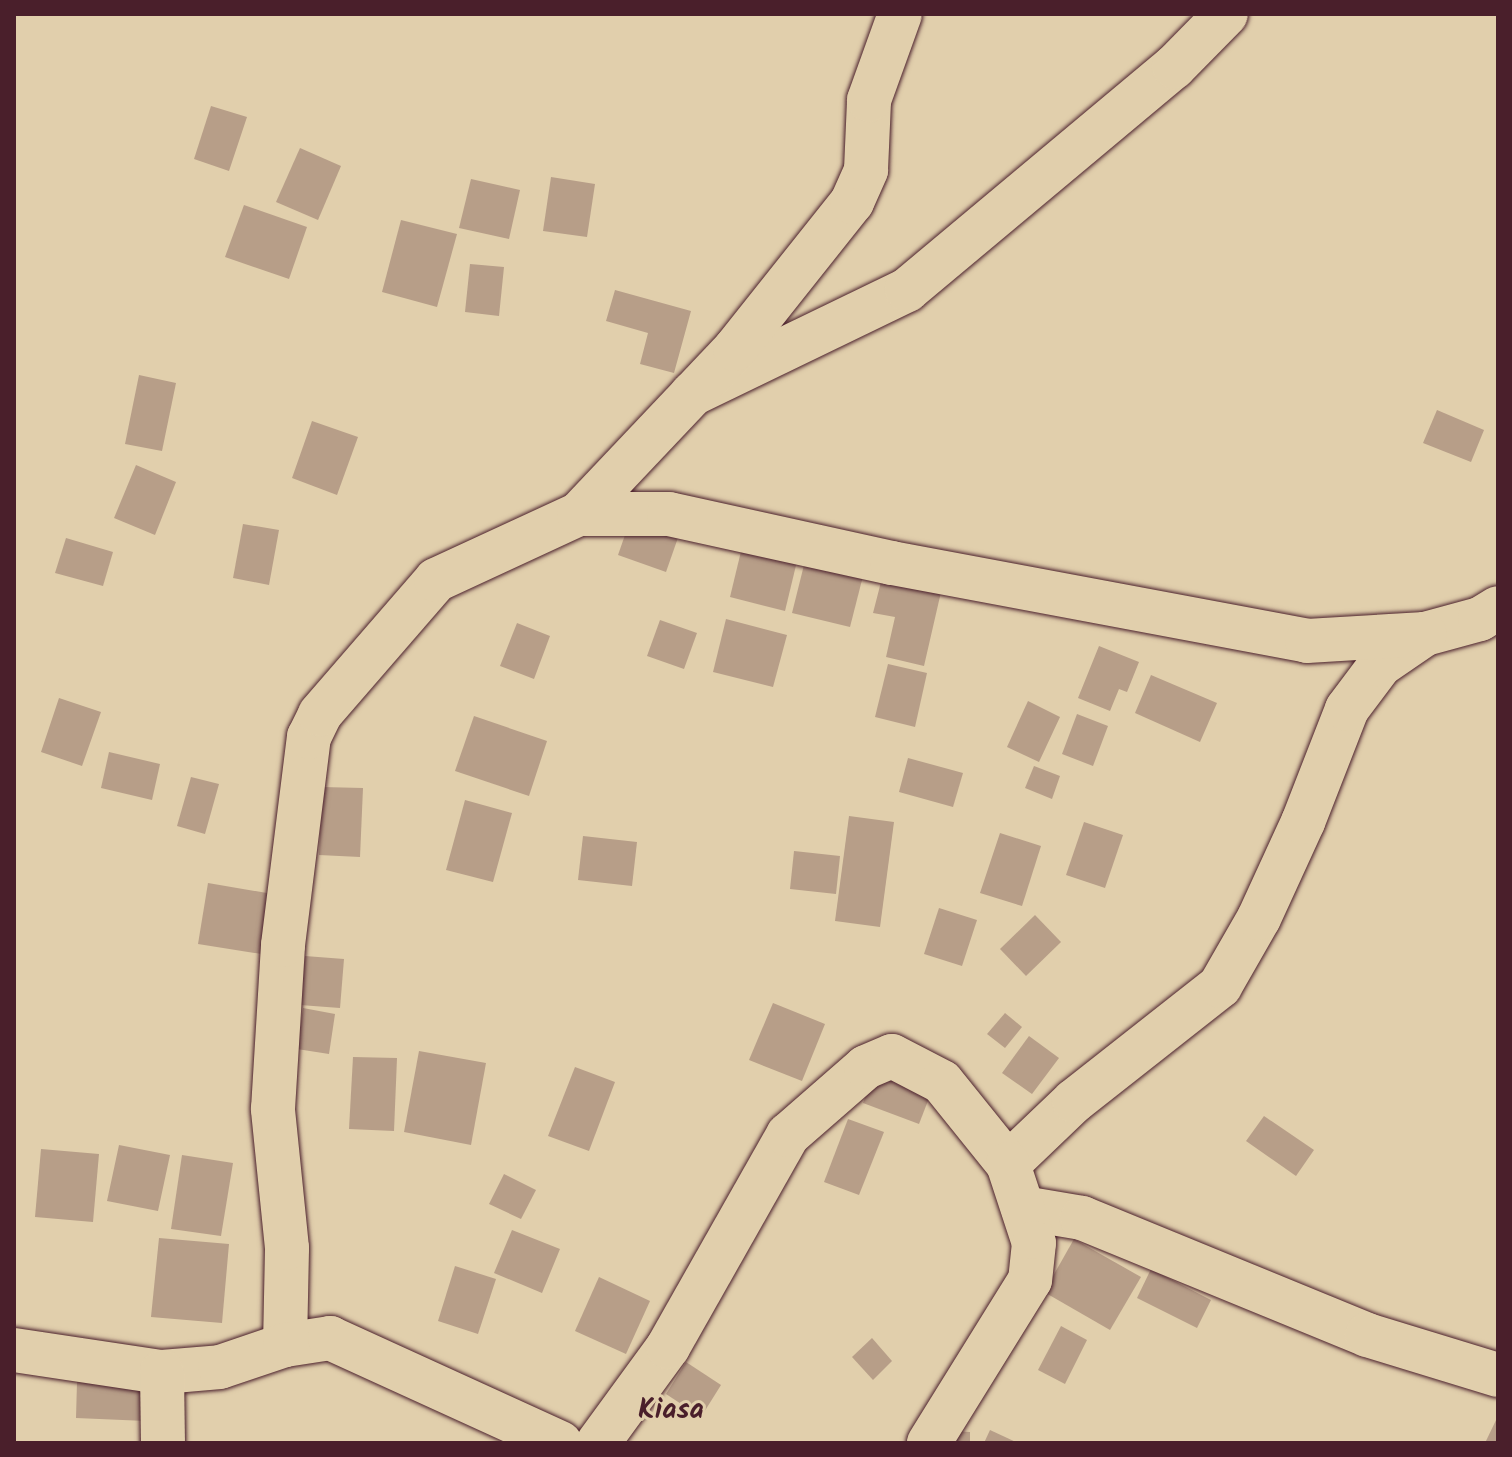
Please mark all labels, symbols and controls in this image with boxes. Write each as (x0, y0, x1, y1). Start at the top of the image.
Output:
district label: Kiasa (638, 1394, 704, 1428)

